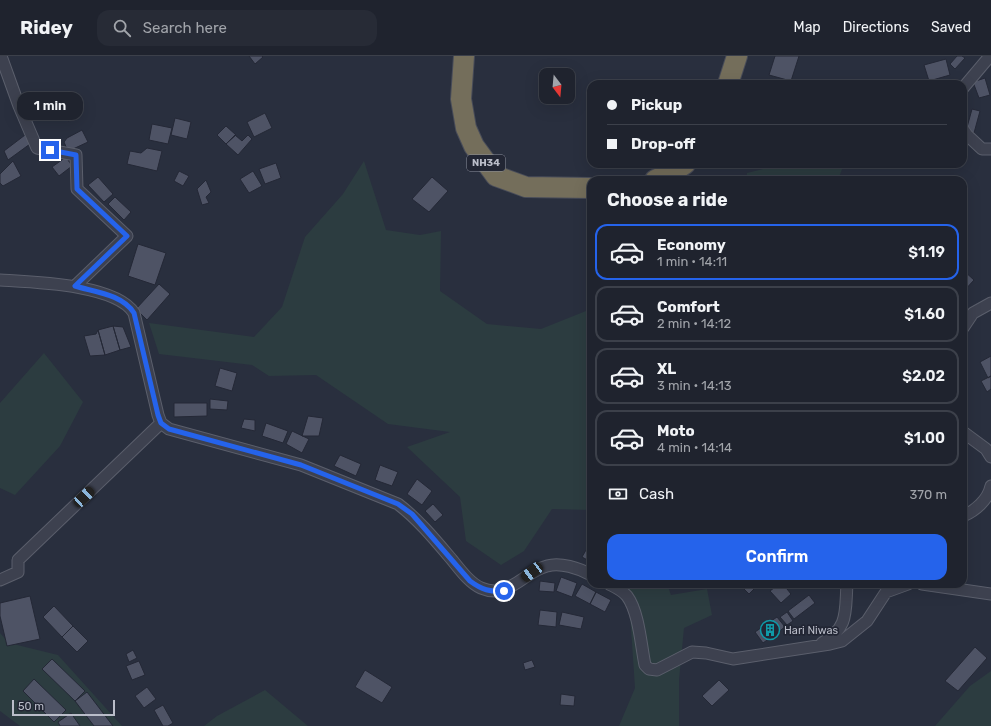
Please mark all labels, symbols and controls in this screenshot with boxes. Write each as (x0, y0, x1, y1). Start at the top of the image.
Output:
search box (97, 10, 377, 46)
text: Ridey (20, 16, 73, 39)
icon: search (111, 17, 133, 39)
text: Search here (143, 19, 227, 37)
text: Map (794, 19, 821, 36)
text: Directions (843, 19, 909, 36)
text: Saved (931, 19, 971, 36)
north arrow (539, 68, 575, 104)
map controls (539, 68, 575, 104)
callout: 1 min (17, 92, 83, 120)
text: Pickup (631, 96, 682, 114)
text: 1 min (34, 98, 66, 113)
text: Drop-off (631, 135, 695, 153)
route end (41, 141, 59, 159)
road number: NH34 (467, 155, 505, 171)
text: Choose a ride (607, 189, 728, 211)
icon: car (609, 234, 645, 270)
text: Economy (657, 236, 726, 254)
text: $1.19 (908, 243, 945, 261)
text: 1 min · 14:11 (657, 254, 727, 269)
icon: car (609, 296, 645, 332)
text: Comfort (657, 298, 720, 316)
text: $1.60 (904, 305, 945, 323)
text: 2 min · 14:12 (657, 316, 731, 331)
icon: car (609, 358, 645, 394)
text: XL (657, 360, 676, 378)
text: $2.02 (902, 367, 945, 385)
text: 3 min · 14:13 (657, 378, 732, 393)
icon: car (609, 420, 645, 456)
text: Moto (657, 422, 695, 440)
text: $1.00 (904, 429, 945, 447)
text: 4 min · 14:14 (657, 440, 732, 455)
icon: cash (607, 483, 629, 505)
car (71, 484, 97, 510)
text: Cash (639, 485, 674, 503)
text: 370 m (910, 487, 947, 502)
button: Confirm (607, 534, 947, 580)
car (519, 560, 545, 584)
route start (495, 582, 513, 600)
building icon: Hari Niwas (759, 619, 781, 641)
place label: Hari Niwas (784, 624, 838, 637)
scale bar (12, 698, 115, 717)
text: 50 m (18, 700, 44, 713)

